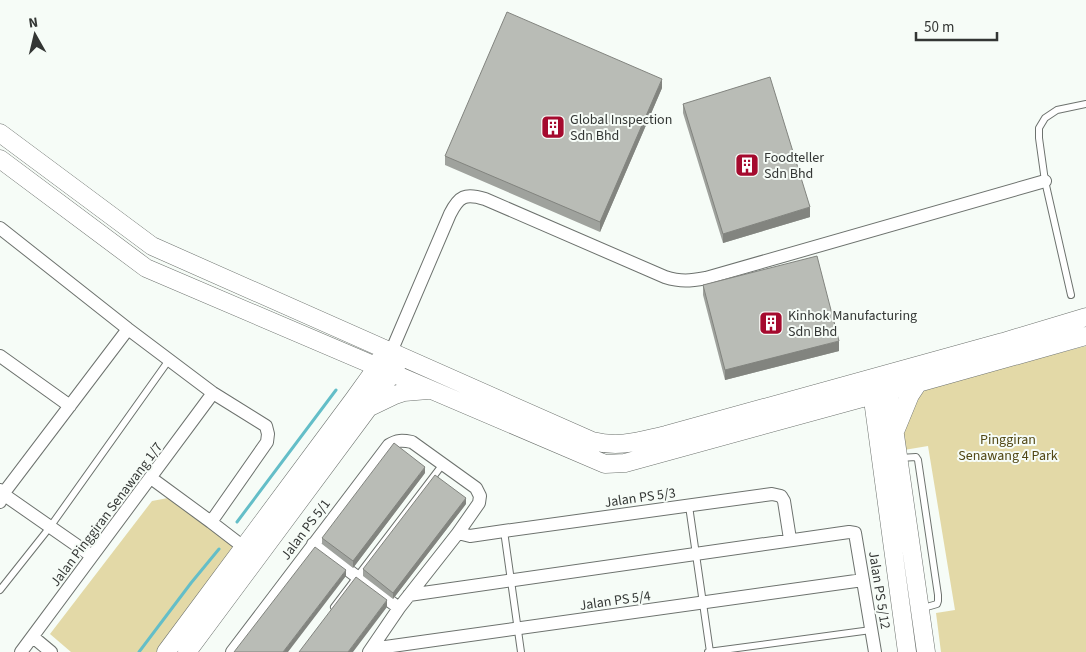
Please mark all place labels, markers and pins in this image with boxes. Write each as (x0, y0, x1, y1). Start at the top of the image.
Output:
place label: Global Inspection Sdn Bhd (570, 110, 672, 146)
building icon: Global Inspection Sdn Bhd (540, 114, 566, 140)
place label: Foodteller Sdn Bhd (764, 148, 824, 184)
building icon: Foodteller Sdn Bhd (734, 152, 760, 178)
place label: Kinhok Manufacturing Sdn Bhd (788, 306, 917, 342)
building icon: Kinhok Manufacturing Sdn Bhd (758, 310, 784, 336)

